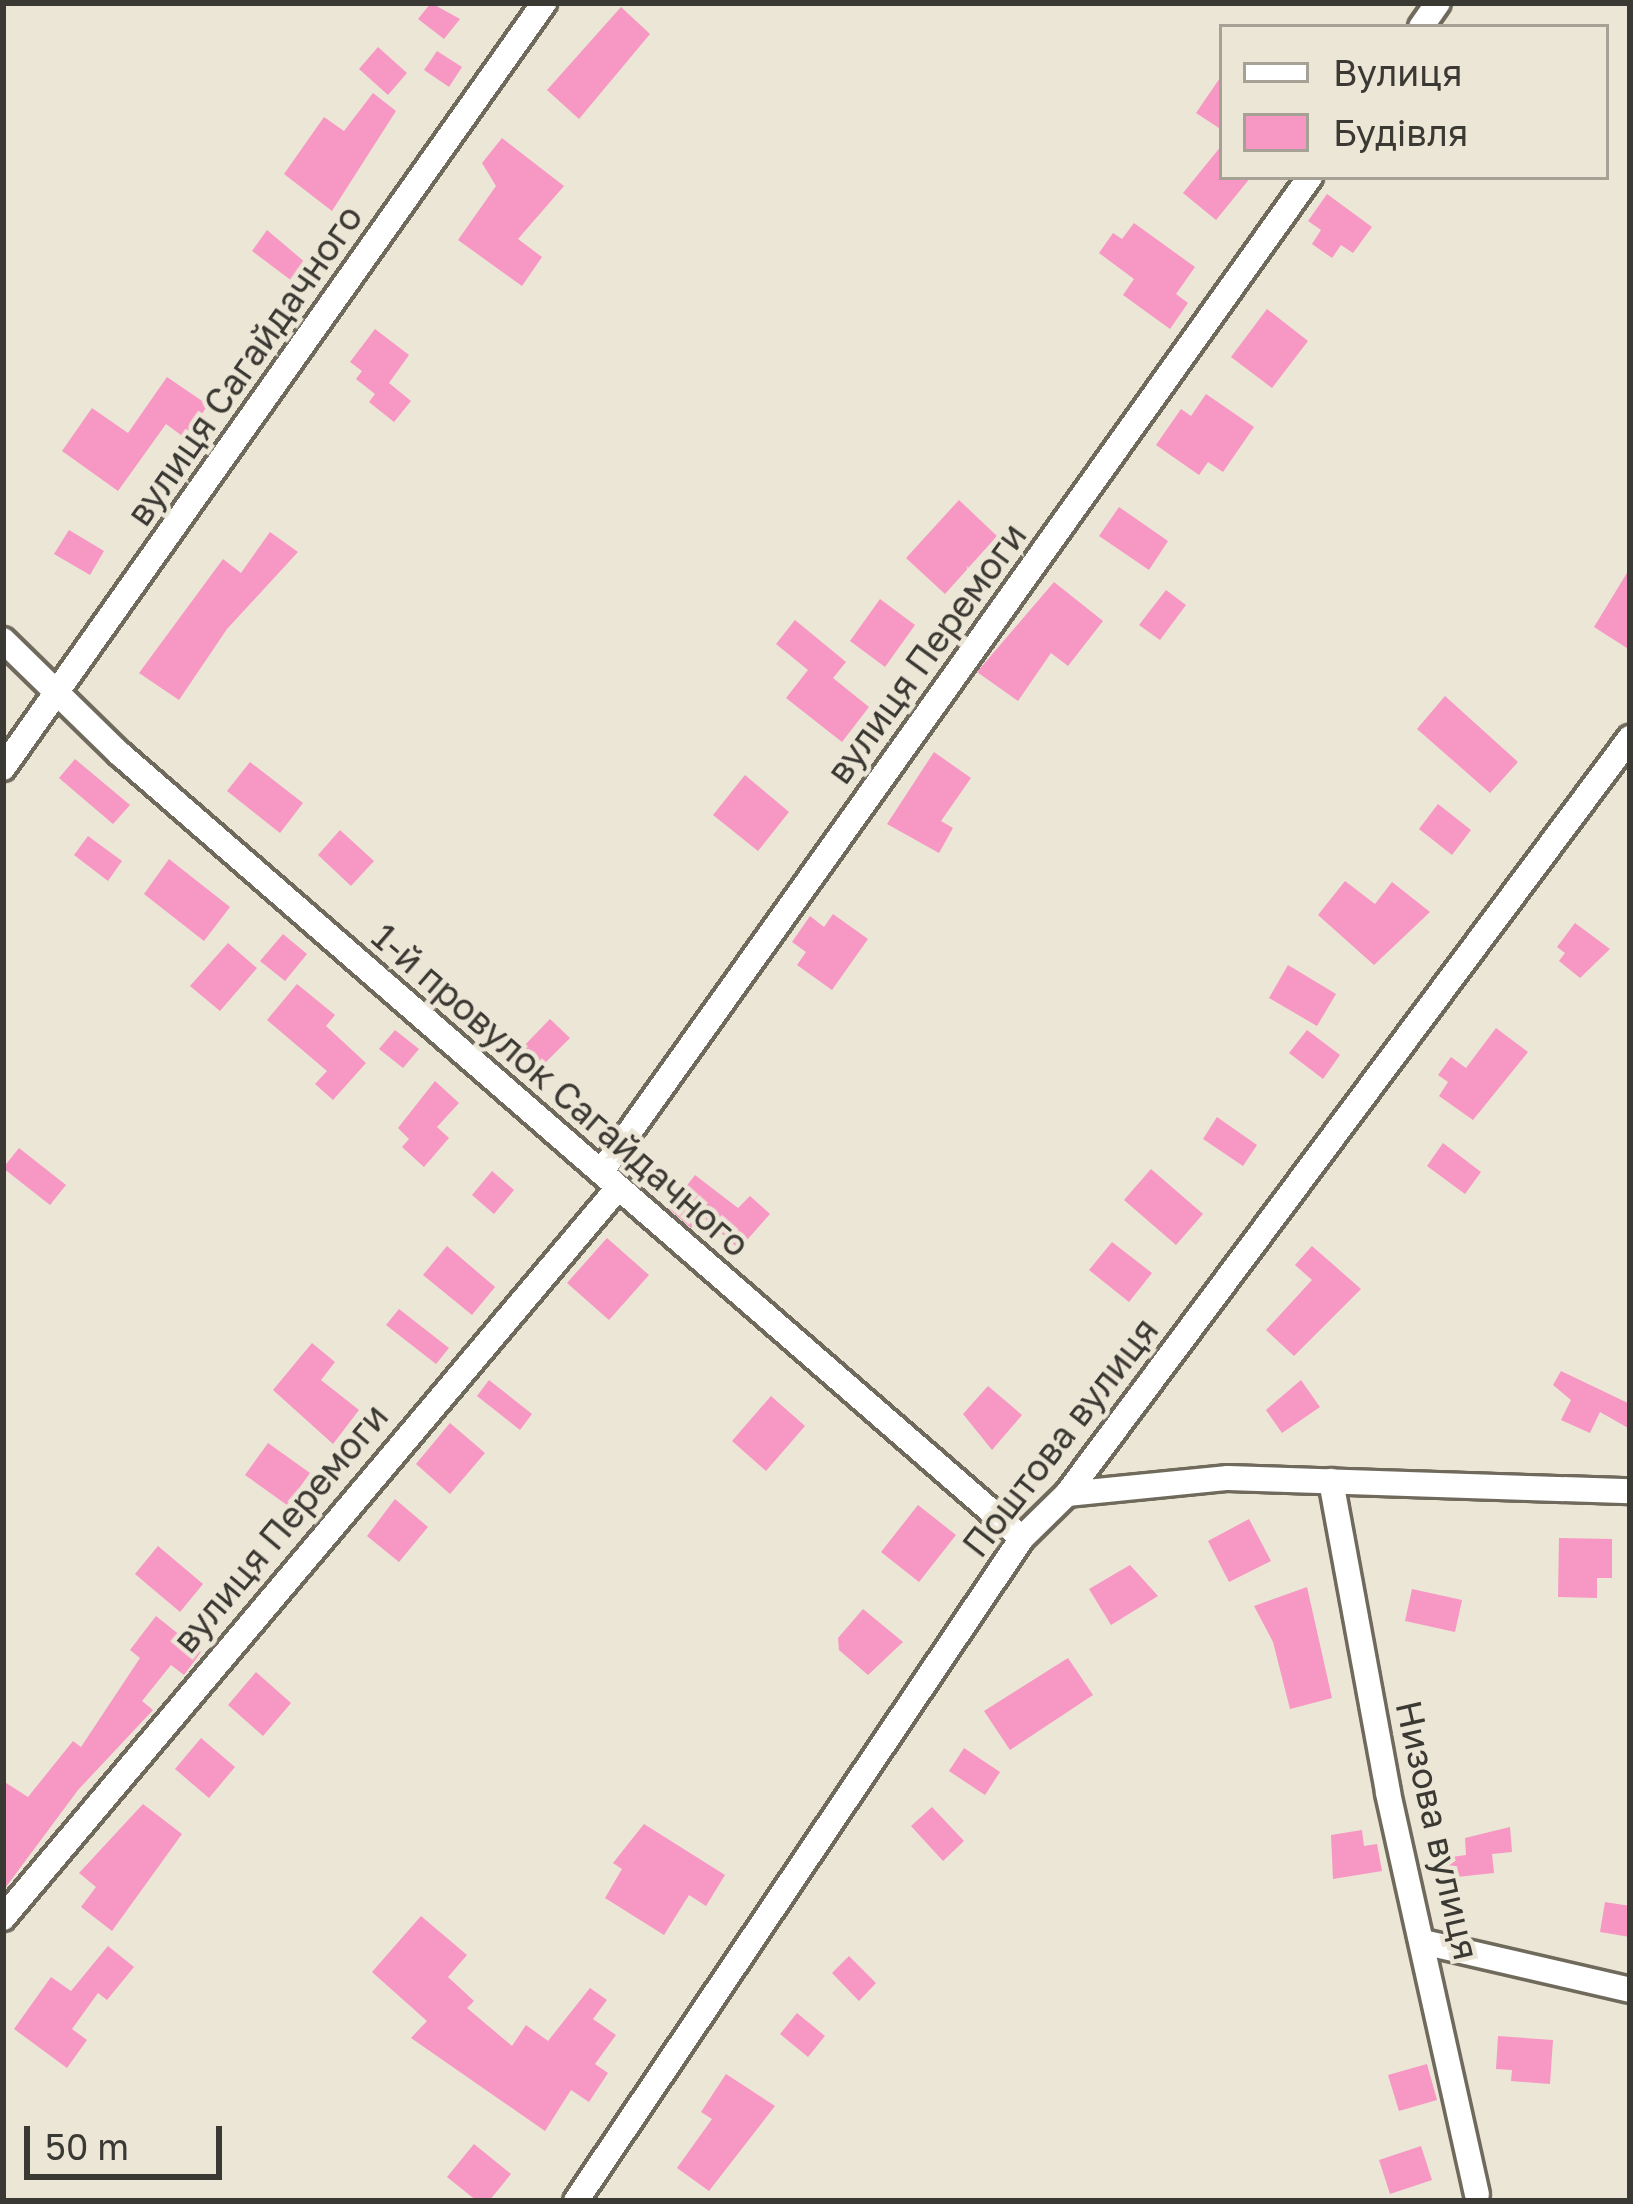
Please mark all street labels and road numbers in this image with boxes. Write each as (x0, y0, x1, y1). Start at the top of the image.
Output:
street label: вулиця Сагайдачного (117, 197, 371, 533)
street label: вулиця Перемоги (817, 514, 1035, 792)
street label: 1-й провулок Сагайдачного (364, 914, 758, 1266)
street label: Поштова вулиця (953, 1309, 1167, 1565)
street label: вулиця Перемоги (163, 1395, 397, 1661)
street label: Низова вулиця (1387, 1696, 1489, 1964)

